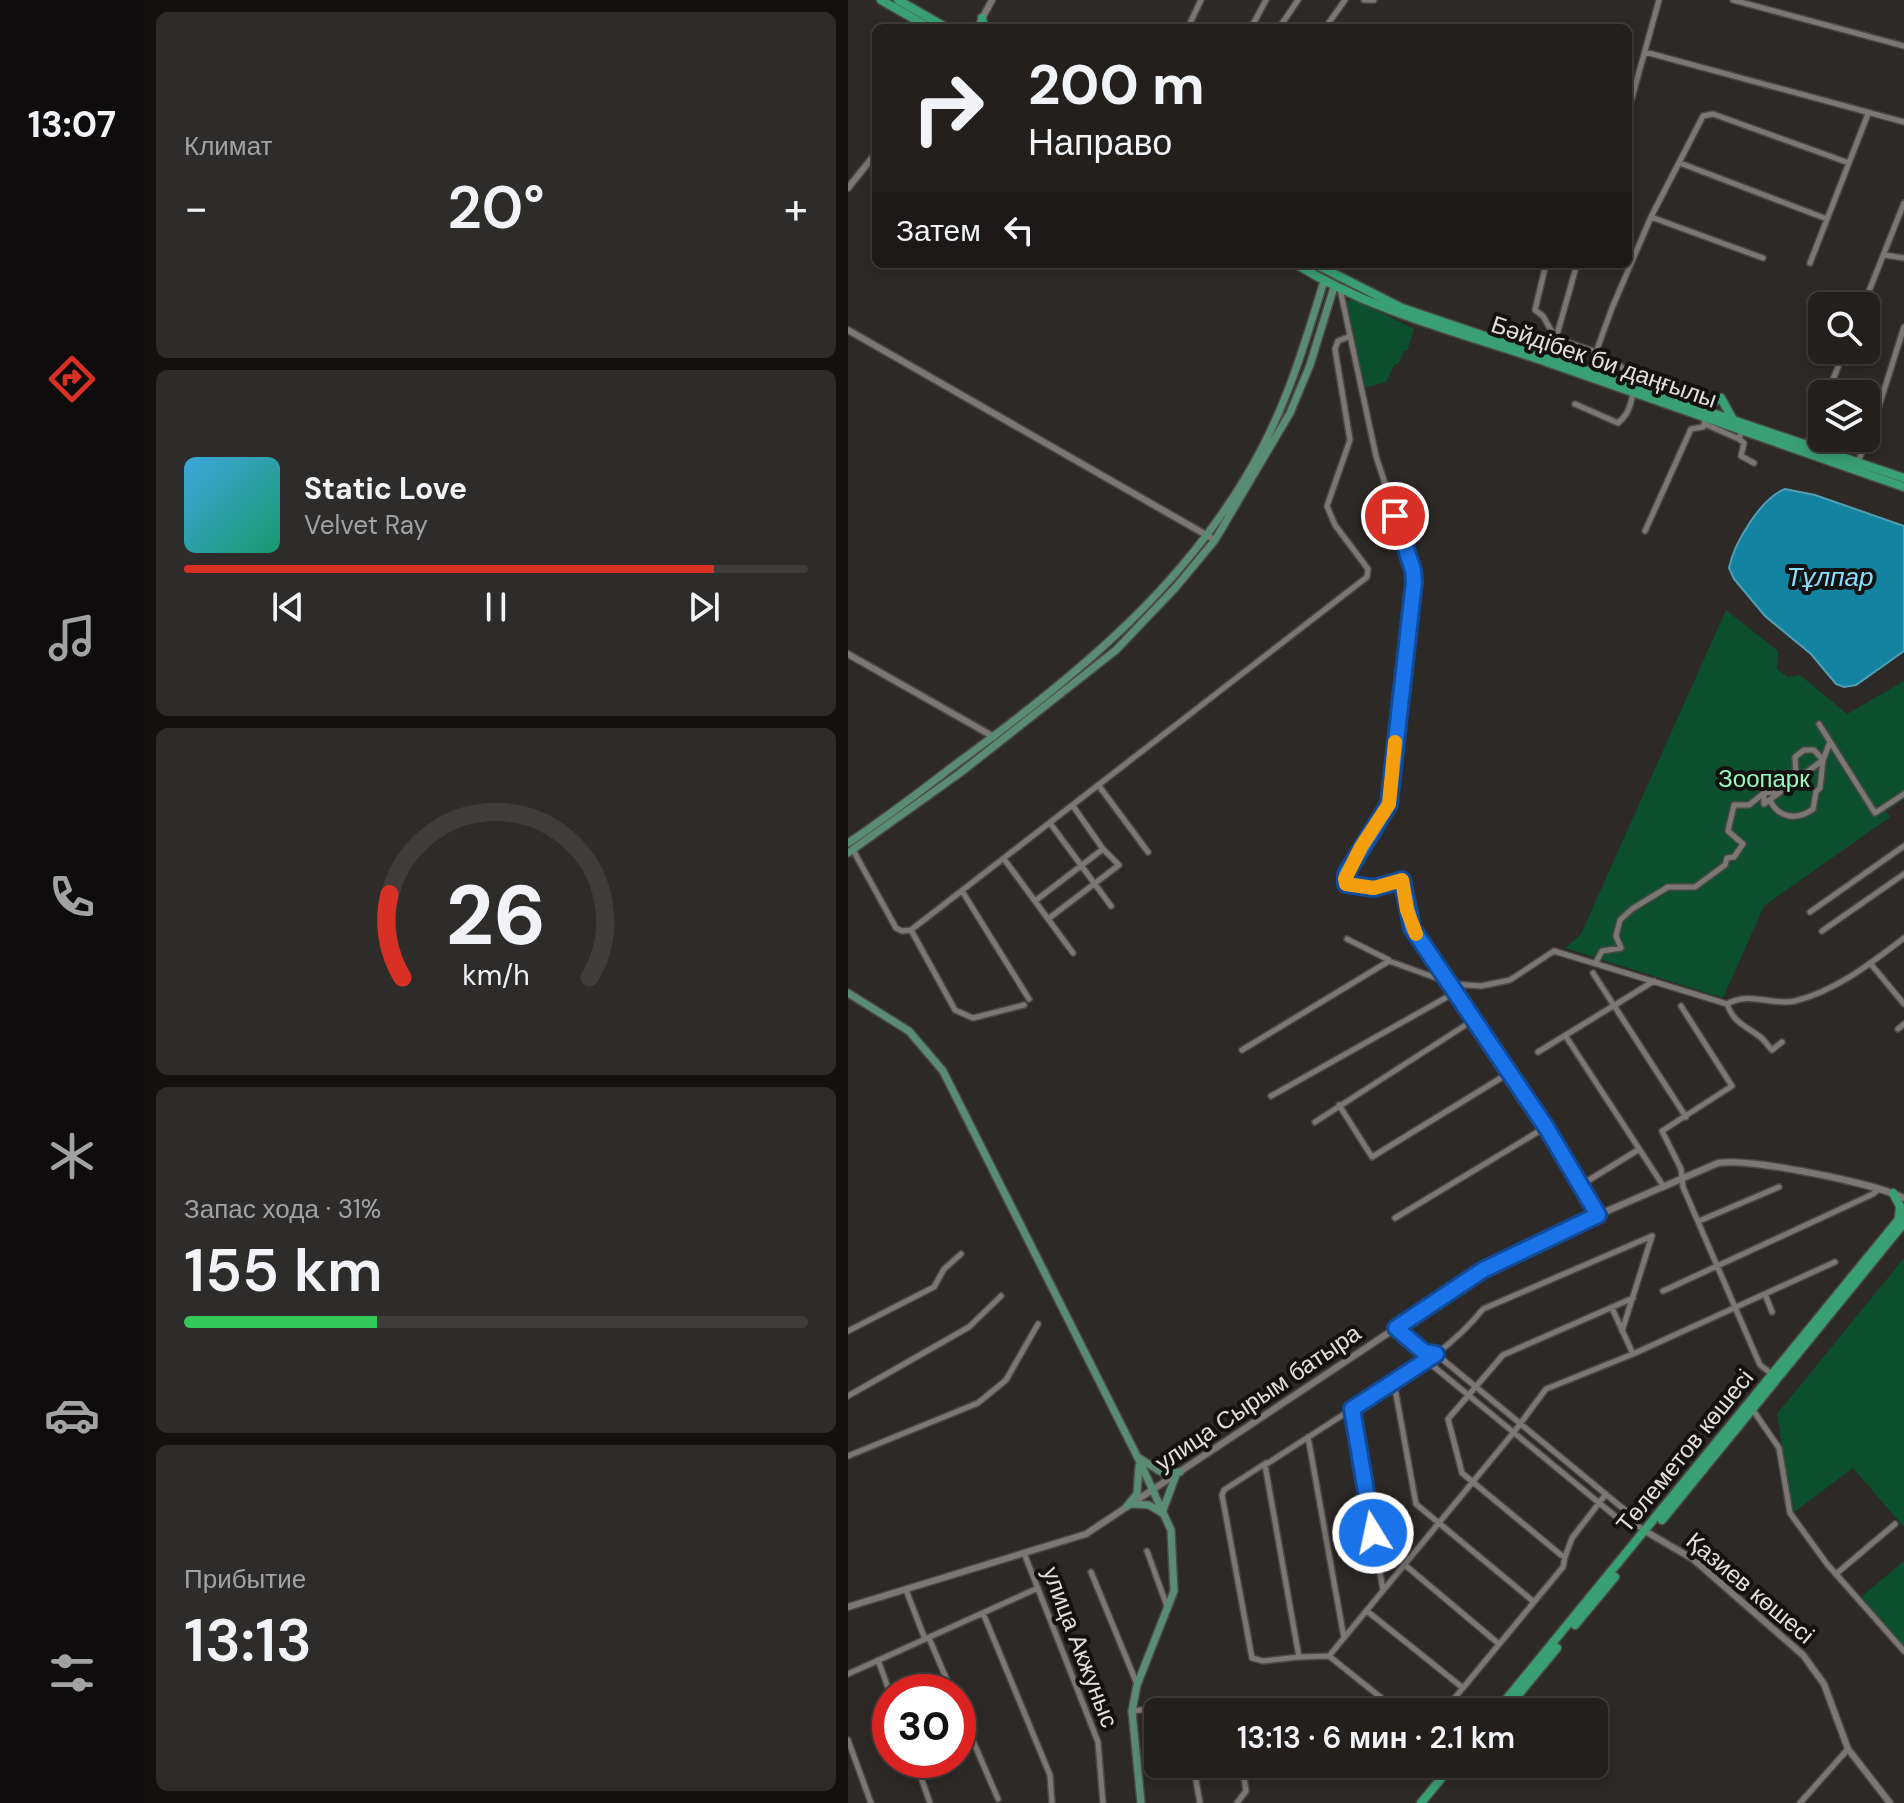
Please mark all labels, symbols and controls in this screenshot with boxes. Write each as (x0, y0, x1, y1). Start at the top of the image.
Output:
text: 200 m (1028, 48, 1205, 121)
icon: right (896, 56, 1000, 160)
text: 13:07 (28, 101, 116, 148)
text: Направо (1028, 119, 1172, 166)
text: Климат (184, 129, 273, 163)
text: 20° (447, 168, 545, 247)
text: − (184, 179, 208, 237)
text: + (784, 179, 808, 237)
icon: left (997, 208, 1041, 252)
text: Затем (896, 211, 981, 250)
map controls (1808, 292, 1880, 452)
button: search (1808, 292, 1880, 364)
street label: Бәйдібек би даңғылы (1487, 308, 1721, 415)
icon: directions (44, 351, 100, 407)
button: layers (1808, 380, 1880, 452)
text: Static Love (304, 469, 467, 508)
pin (1361, 482, 1429, 550)
icon: arrive (1373, 494, 1417, 538)
text: Velvet Ray (304, 508, 428, 542)
water label: Тұлпар (1787, 560, 1873, 594)
icon: previous (266, 585, 310, 629)
icon: pause (474, 585, 518, 629)
icon: next (682, 585, 726, 629)
icon: music (44, 610, 100, 666)
park label: Зоопарк (1718, 763, 1810, 794)
text: 26 (446, 860, 546, 969)
icon: phone (44, 869, 100, 925)
text: km/h (462, 957, 530, 994)
icon: climate (44, 1128, 100, 1184)
text: Запас хода · 31% (184, 1192, 381, 1226)
text: 155 km (184, 1231, 383, 1310)
street label: улица Сырым батыра (1149, 1317, 1367, 1478)
street label: Төлеметов көшесі (1609, 1363, 1760, 1539)
icon: car (44, 1387, 100, 1443)
position arrow (1331, 1491, 1415, 1575)
street label: Қазиев көшесі (1680, 1525, 1821, 1650)
text: Прибытие (184, 1562, 306, 1596)
street label: улица Акжуныс (1036, 1562, 1125, 1732)
text: 13:13 (184, 1601, 312, 1680)
icon: filters (44, 1645, 100, 1701)
speed limit sign: 30 (872, 1674, 976, 1778)
text: 13:13 · 6 мин · 2.1 km (1237, 1718, 1515, 1757)

